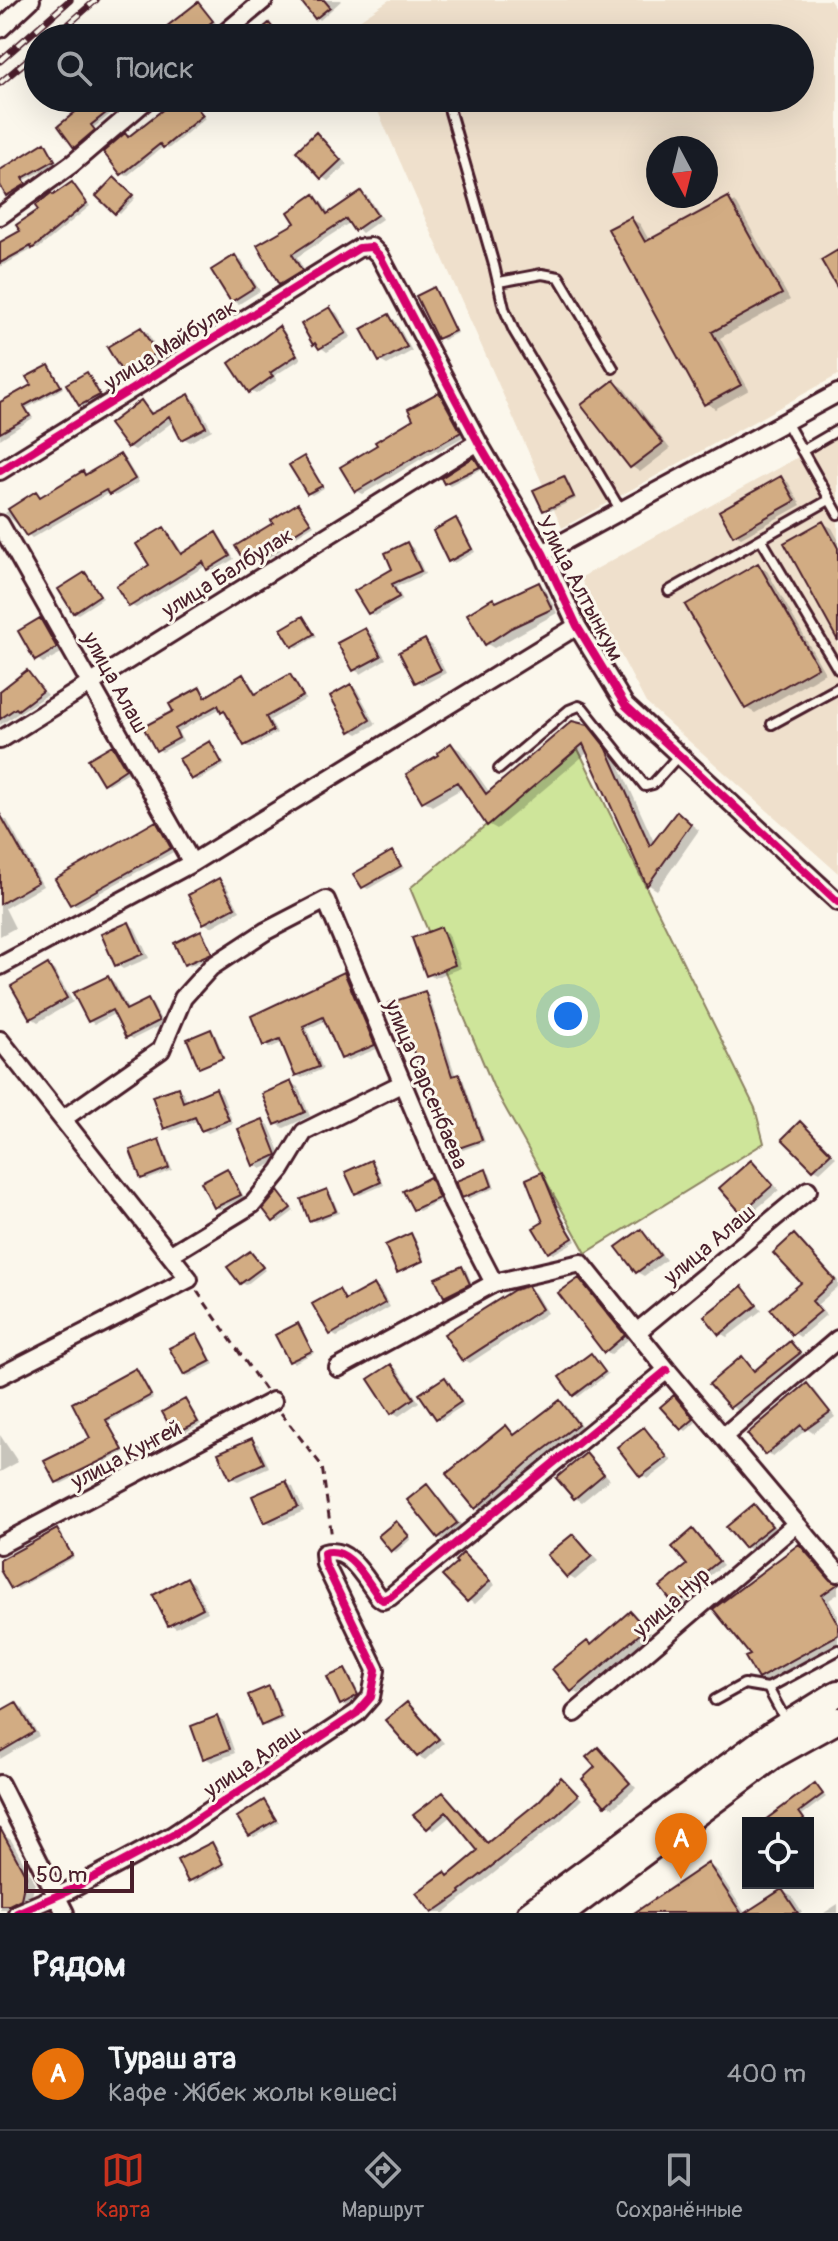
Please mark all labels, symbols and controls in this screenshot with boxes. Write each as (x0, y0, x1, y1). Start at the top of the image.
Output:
search box (24, 24, 814, 112)
icon: search (52, 46, 96, 90)
text: Поиск (116, 50, 194, 87)
north arrow (646, 136, 718, 208)
street label: улица Майбулак (98, 293, 242, 397)
street label: Улица Алтынкум (530, 511, 630, 666)
street label: улица Балбулак (156, 521, 298, 625)
street label: улица Алаш (75, 626, 154, 738)
street label: улица Сарсенбаева (377, 994, 474, 1173)
your location (548, 996, 588, 1036)
street label: улица Алаш (657, 1198, 761, 1292)
street label: улица Кунгей (65, 1414, 187, 1496)
street label: улица Нур (627, 1562, 716, 1645)
street label: улица Алаш (198, 1719, 306, 1805)
pin: A (655, 1813, 707, 1879)
map controls (742, 1817, 814, 1889)
button: locate (742, 1817, 814, 1889)
scale bar (24, 1857, 134, 1893)
text: 50 m (36, 1861, 87, 1889)
text: Рядом (32, 1944, 126, 1987)
text: Тураш ата (108, 2040, 236, 2077)
text: A (50, 2058, 66, 2090)
text: 400 m (727, 2058, 806, 2090)
text: Кафе · Жібек жолы көшесі (108, 2077, 397, 2109)
tab: Карта (96, 2148, 150, 2224)
tab: Маршрут (341, 2148, 424, 2224)
tab: Сохранённые (616, 2148, 742, 2224)

